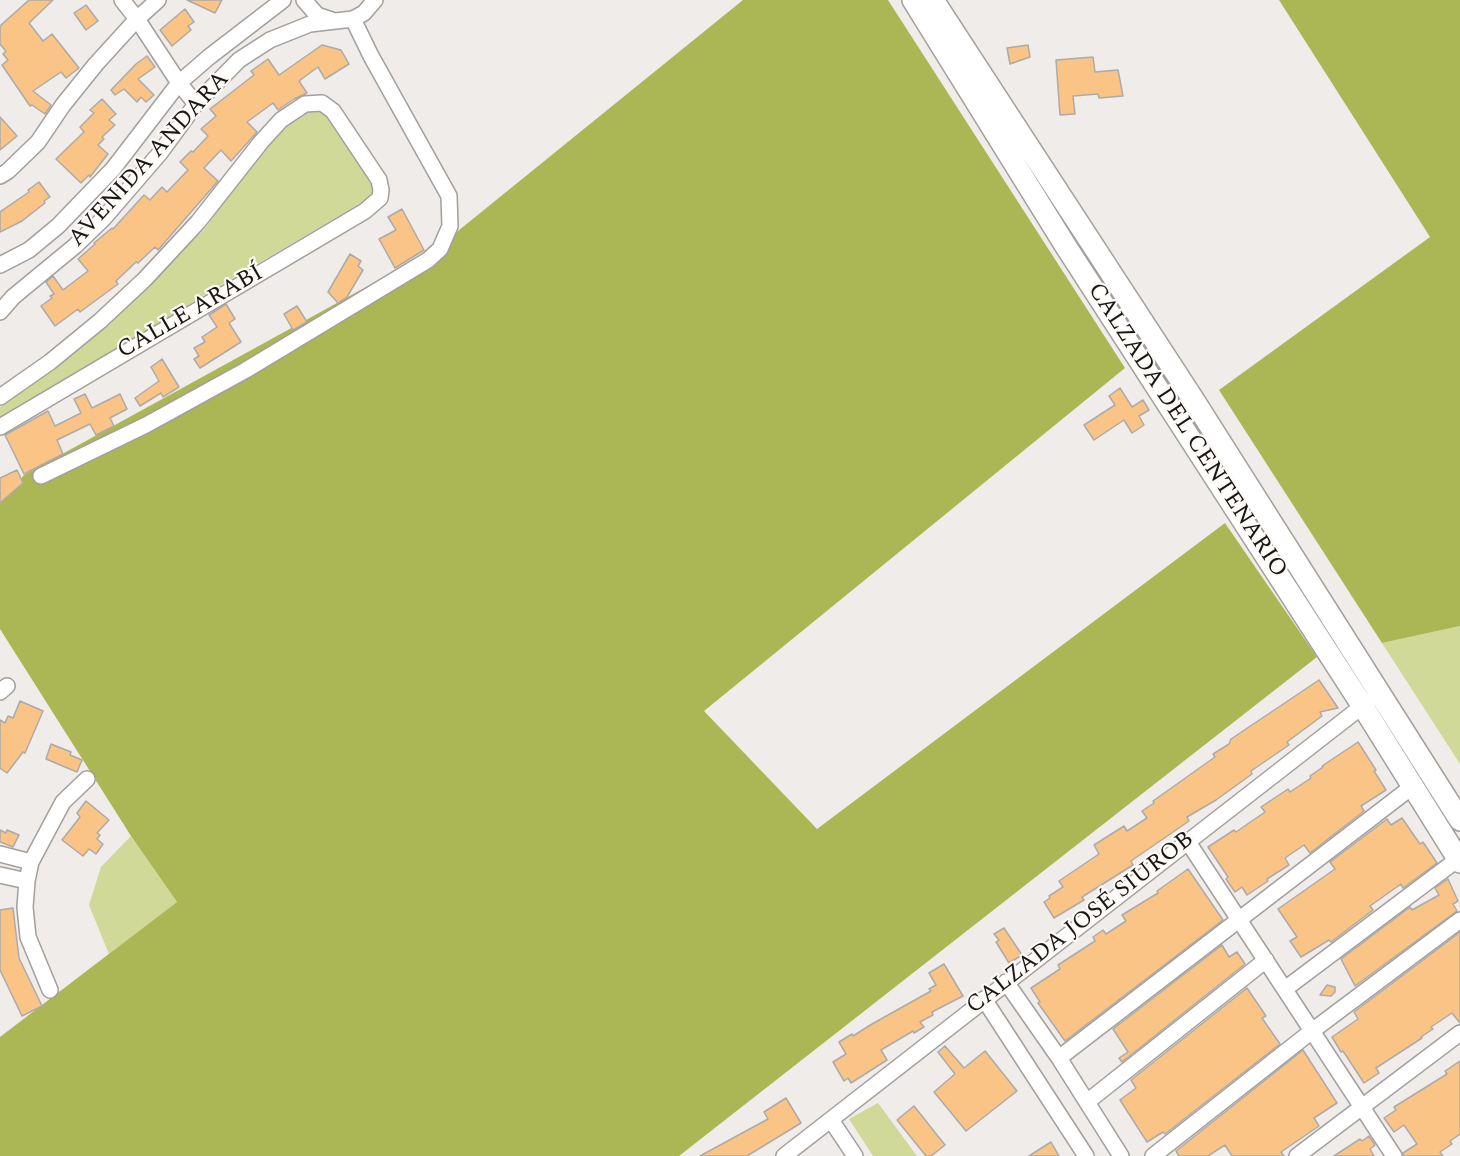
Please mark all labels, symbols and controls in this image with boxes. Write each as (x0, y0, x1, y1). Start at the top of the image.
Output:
street label: AVENIDA ANDARA (64, 66, 236, 254)
street label: CALLE ARABÍ (113, 260, 269, 366)
street label: CALZADA DEL CENTENARIO (1080, 278, 1292, 584)
street label: CALZADA JOSÉ SIUROB (962, 826, 1200, 1022)

